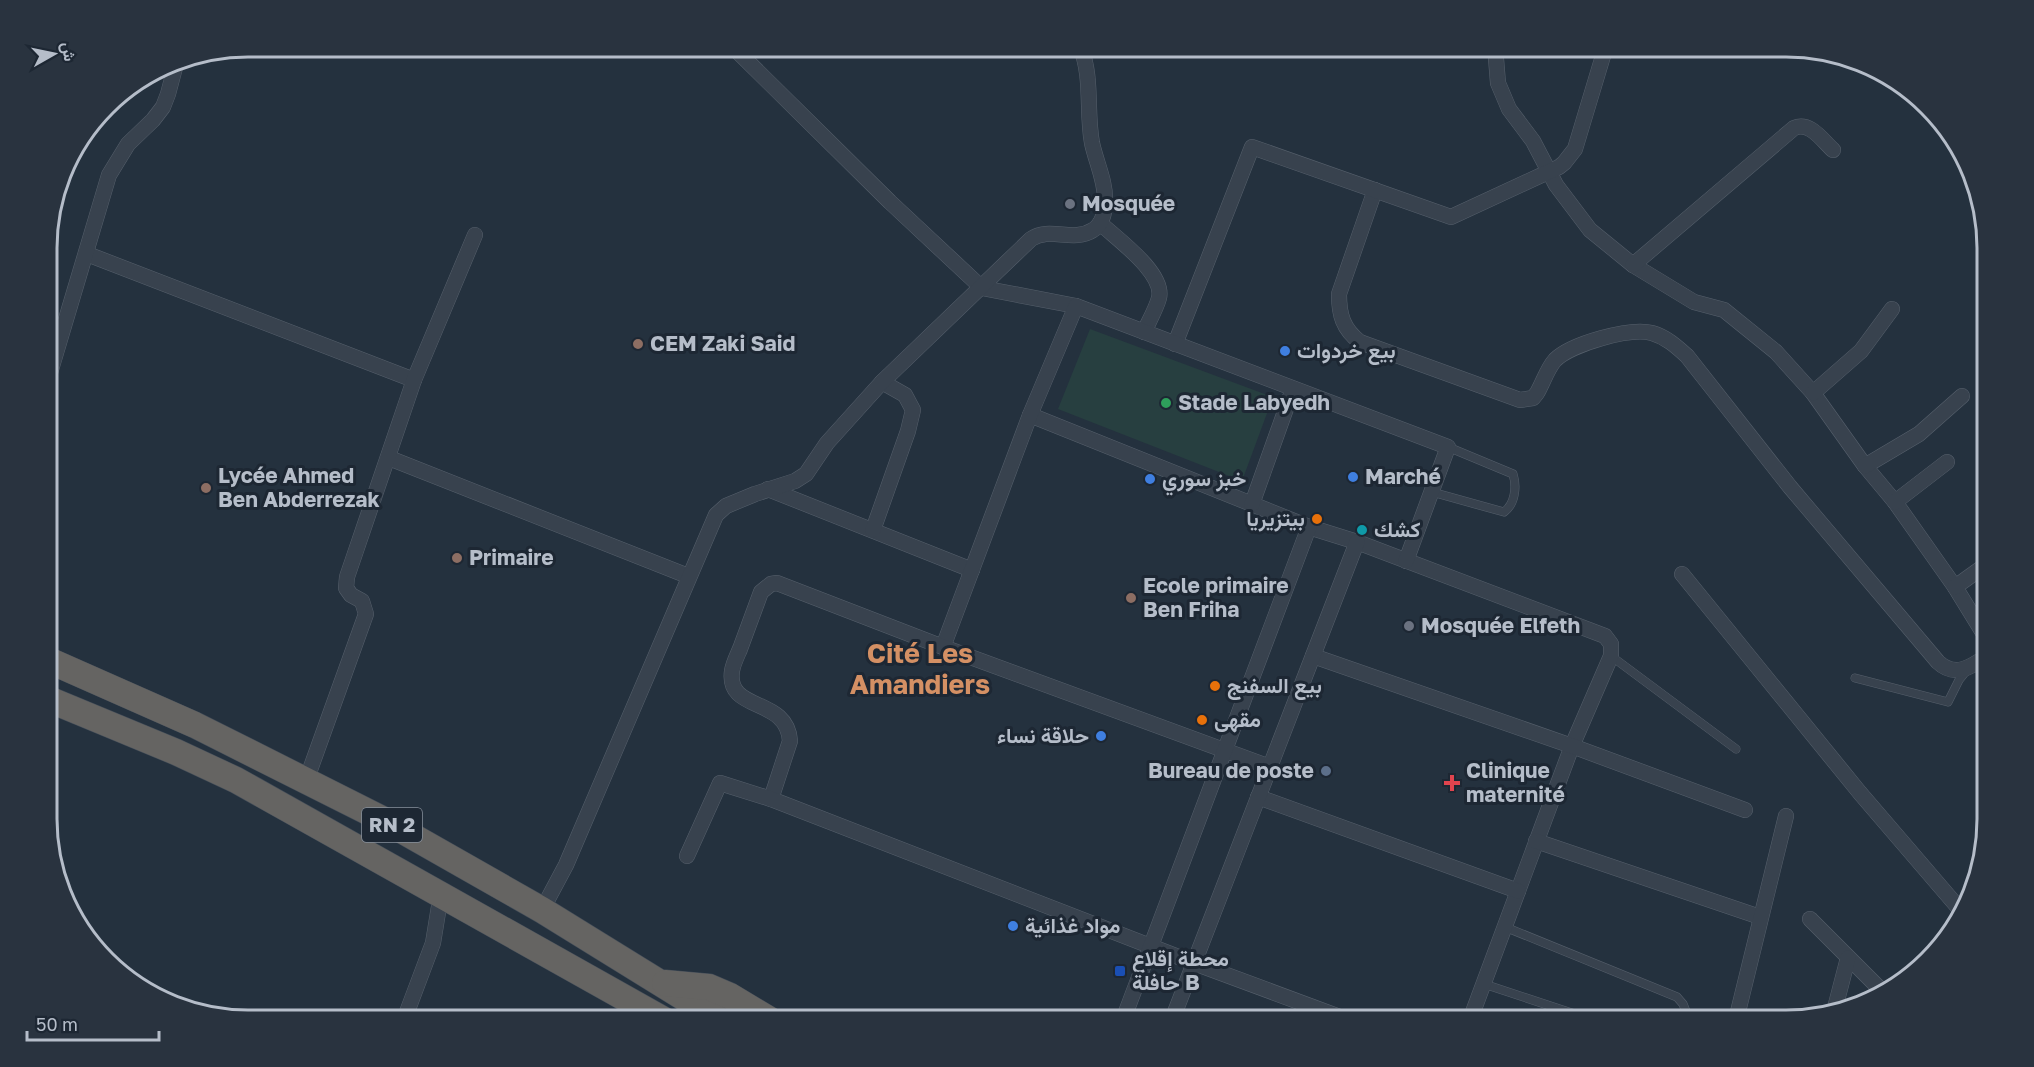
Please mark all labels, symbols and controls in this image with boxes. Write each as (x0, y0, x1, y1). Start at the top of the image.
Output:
north arrow (24, 24, 84, 84)
text: ش (57, 41, 80, 63)
place label: Mosquée (1082, 190, 1175, 216)
marker: Mosquée (1063, 197, 1077, 211)
place label: CEM Zaki Said (650, 330, 795, 356)
marker: CEM Zaki Said (631, 337, 645, 351)
place label: بيع خردوات (1297, 337, 1396, 365)
marker: بيع خردوات (1278, 344, 1292, 358)
place label: Stade Labyedh (1178, 389, 1330, 415)
marker: Stade Labyedh (1159, 396, 1173, 410)
place label: Lycée Ahmed Ben Abderrezak (218, 462, 380, 512)
place label: Marché (1365, 463, 1441, 489)
place label: خبز سوري (1162, 465, 1246, 496)
marker: Marché (1346, 470, 1360, 484)
marker: خبز سوري (1143, 472, 1157, 486)
marker: Lycée Ahmed Ben Abderrezak (199, 481, 213, 495)
place label: بيتزيريا (1246, 505, 1305, 532)
marker: بيتزيريا (1310, 512, 1324, 526)
place label: كشك (1374, 516, 1421, 542)
marker: كشك (1355, 523, 1369, 537)
place label: Primaire (469, 544, 554, 570)
marker: Primaire (450, 551, 464, 565)
place label: Ecole primaire Ben Friha (1143, 572, 1289, 622)
marker: Ecole primaire Ben Friha (1124, 591, 1138, 605)
place label: Mosquée Elfeth (1421, 612, 1580, 638)
marker: Mosquée Elfeth (1402, 619, 1416, 633)
district label: Cité Les Amandiers (850, 637, 990, 700)
place label: بيع السفنج (1227, 672, 1322, 700)
marker: بيع السفنج (1208, 679, 1222, 693)
place label: مقهى (1214, 706, 1261, 733)
marker: مقهى (1195, 713, 1209, 727)
place label: حلاقة نساء (997, 722, 1089, 748)
marker: حلاقة نساء (1094, 729, 1108, 743)
place label: Bureau de poste (1148, 757, 1314, 783)
place label: Clinique maternité (1466, 757, 1565, 807)
marker: Bureau de poste (1319, 764, 1333, 778)
marker: Clinique maternité (1443, 774, 1461, 792)
road number: RN 2 (362, 808, 422, 842)
place label: مواد غذائية (1025, 912, 1120, 939)
marker: مواد غذائية (1006, 919, 1020, 933)
place label: محطة إقلاع حافلة B (1132, 945, 1229, 995)
marker: محطة إقلاع حافلة B (1113, 964, 1127, 978)
scale bar (27, 1004, 159, 1042)
text: 50 m (36, 1013, 78, 1035)

